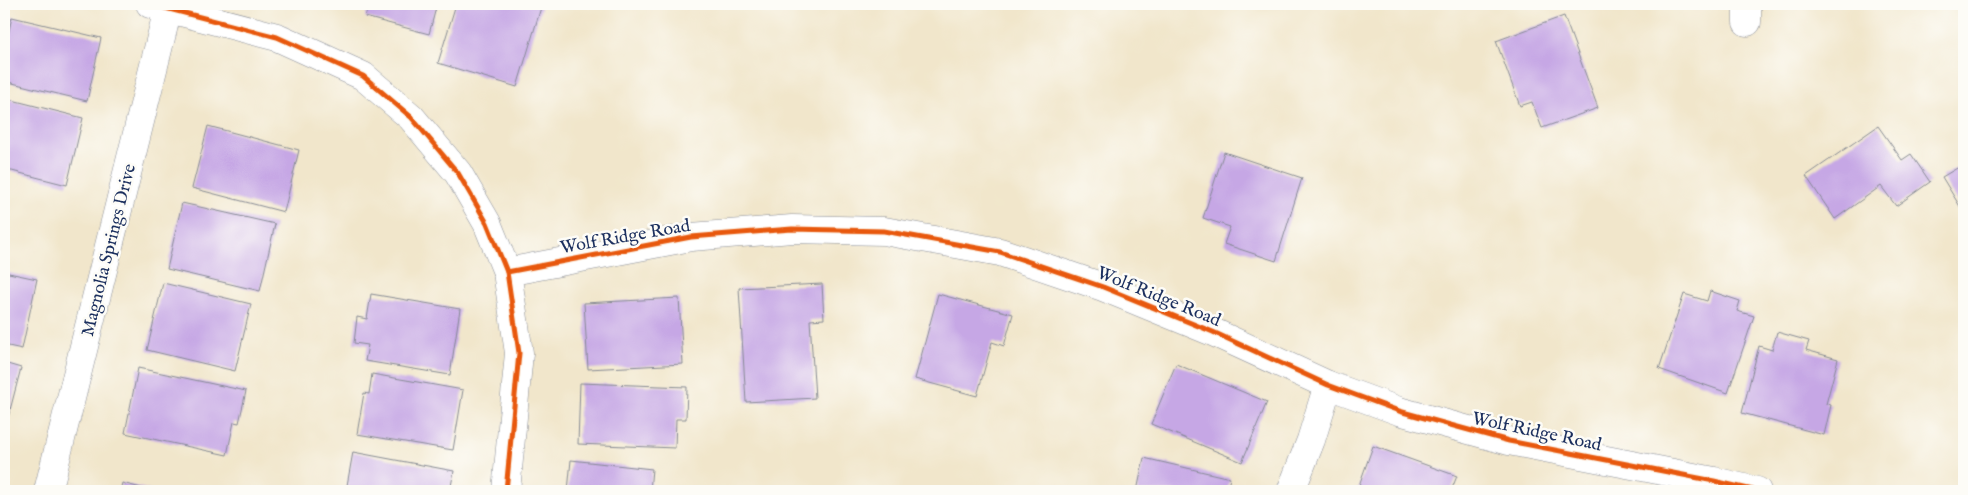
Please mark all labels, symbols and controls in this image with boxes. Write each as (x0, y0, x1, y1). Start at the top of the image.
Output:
street label: Magnolia Springs Drive (77, 162, 142, 339)
street label: Wolf Ridge Road (558, 215, 693, 260)
street label: Wolf Ridge Road (1093, 262, 1224, 333)
street label: Wolf Ridge Road (1470, 408, 1604, 458)

